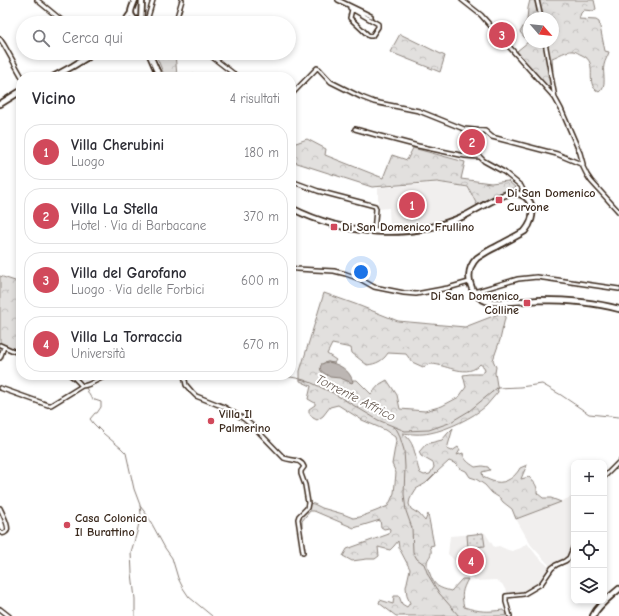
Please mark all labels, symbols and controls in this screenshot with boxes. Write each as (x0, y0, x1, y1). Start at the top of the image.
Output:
north arrow (523, 12, 559, 48)
search box (16, 16, 296, 60)
pin: 3 (489, 20, 515, 50)
icon: search (30, 27, 52, 49)
text: Cerca qui (62, 29, 123, 47)
text: Vicino (32, 89, 75, 108)
text: 4 risultati (230, 91, 280, 106)
pin: 2 (459, 127, 485, 157)
text: Villa Cherubini (71, 136, 164, 154)
text: 1 (43, 145, 49, 160)
text: 180 m (244, 145, 279, 160)
text: Luogo (71, 154, 105, 169)
place label: Di San Domenico Curvone (507, 186, 596, 214)
pin: 1 (399, 190, 425, 220)
marker: Di San Domenico Curvone (494, 195, 504, 205)
text: Villa La Stella (71, 200, 158, 218)
text: 2 (43, 209, 49, 224)
text: 370 m (243, 209, 279, 224)
text: Hotel · Via di Barbacane (71, 218, 206, 233)
place label: Di San Domenico Frullino (342, 220, 474, 234)
marker: Di San Domenico Frullino (329, 222, 339, 232)
your location (351, 262, 371, 282)
text: Villa del Garofano (71, 264, 187, 282)
text: 3 (43, 273, 49, 288)
text: 600 m (241, 273, 279, 288)
text: Luogo · Via delle Forbici (71, 282, 204, 297)
place label: Di San Domenico Colline (430, 289, 519, 317)
marker: Di San Domenico Colline (522, 298, 532, 308)
text: Villa La Torraccia (71, 328, 182, 346)
text: 4 (43, 337, 49, 352)
text: 670 m (243, 337, 279, 352)
text: Università (71, 346, 125, 361)
water label: Torrente Affrico (313, 371, 398, 424)
place label: Villa Il Palmerino (219, 407, 270, 435)
marker: Villa Il Palmerino (206, 416, 216, 426)
map controls (571, 460, 607, 604)
button: + (571, 460, 607, 496)
button: − (571, 496, 607, 532)
place label: Casa Colonica Il Burattino (75, 511, 147, 539)
marker: Casa Colonica Il Burattino (62, 520, 72, 530)
button: locate (571, 532, 607, 568)
pin: 4 (458, 546, 484, 576)
button: layers (571, 568, 607, 604)

